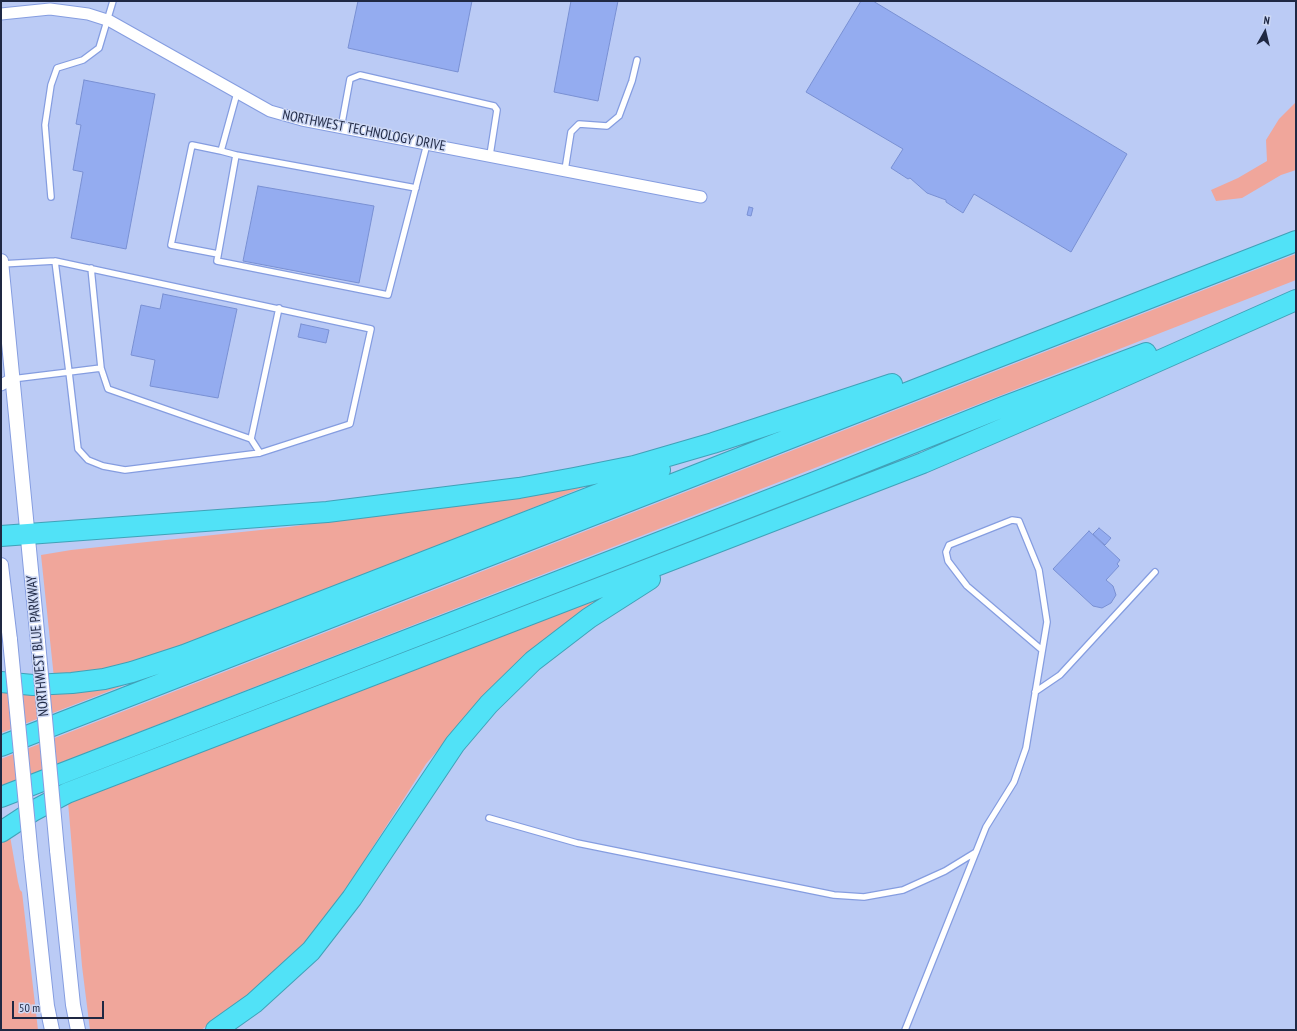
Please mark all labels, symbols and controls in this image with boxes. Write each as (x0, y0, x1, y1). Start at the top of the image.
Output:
north arrow (1245, 12, 1285, 52)
text: N (1263, 13, 1271, 27)
street label: NORTHWEST TECHNOLOGY DRIVE (281, 107, 447, 155)
street label: NORTHWEST BLUE PARKWAY (23, 575, 53, 717)
scale bar (14, 993, 106, 1019)
text: 50 m (19, 1000, 40, 1015)

